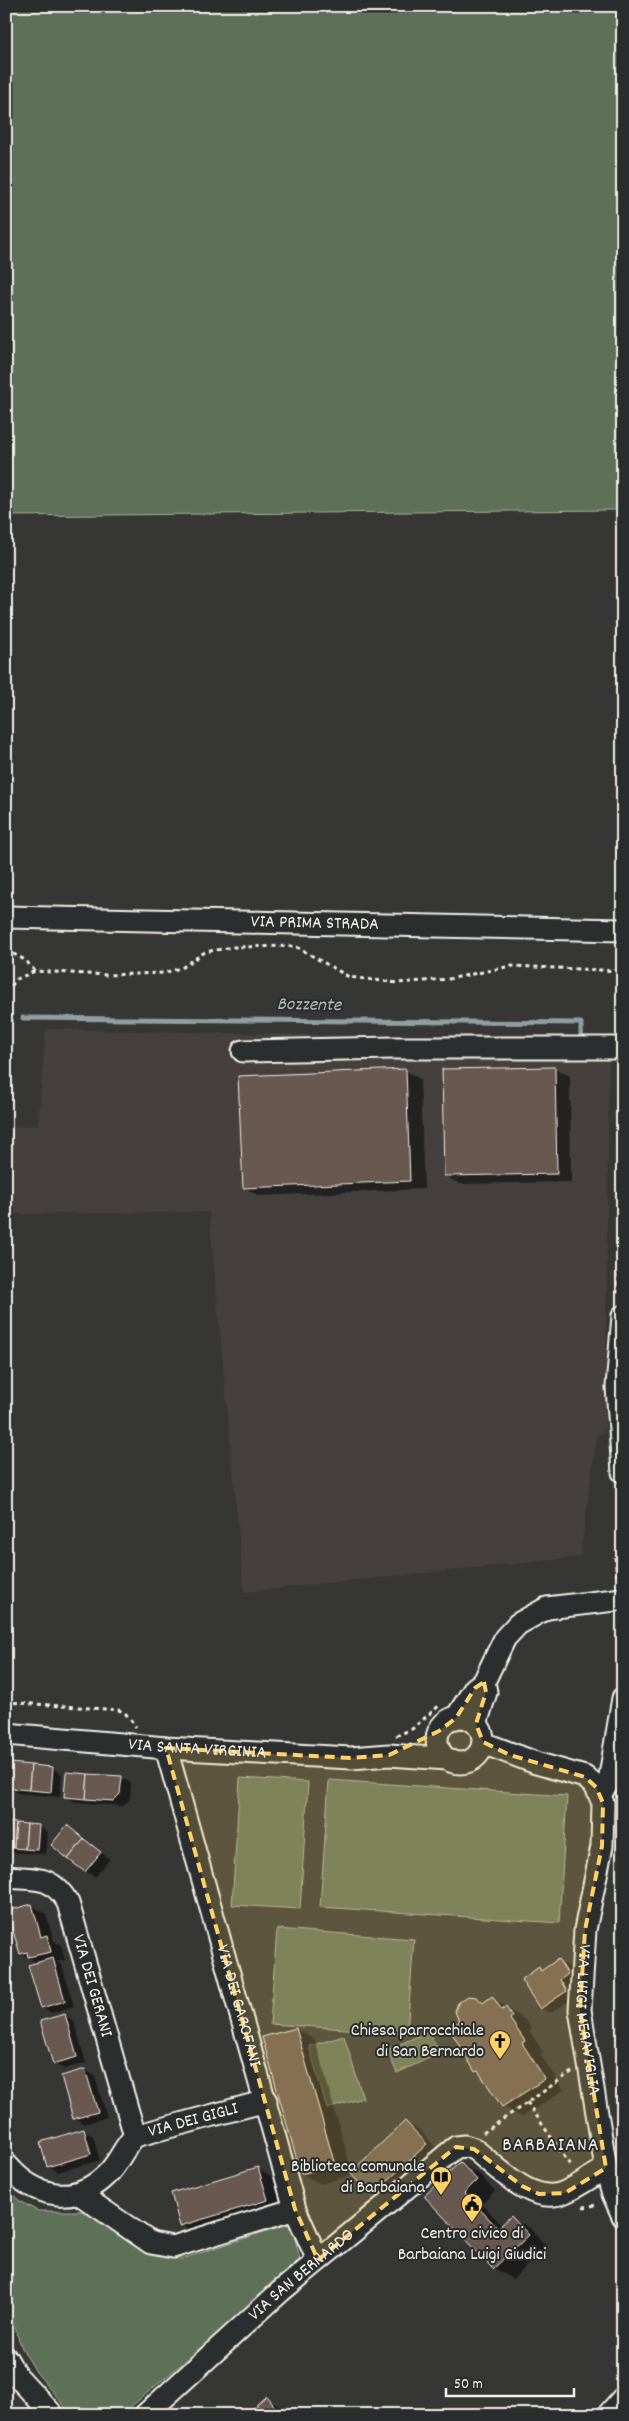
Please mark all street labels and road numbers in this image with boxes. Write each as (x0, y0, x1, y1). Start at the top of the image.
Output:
street label: VIA PRIMA STRADA (251, 910, 379, 937)
street label: VIA SANTA VIRGINIA (127, 1732, 267, 1766)
street label: VIA DEI GERANI (65, 1932, 119, 2041)
street label: VIA DEI GAROFANI (209, 1942, 267, 2070)
street label: VIA LUIGI MERAVIGLIA (567, 1943, 606, 2097)
street label: VIA DEI GIGLI (145, 2096, 241, 2144)
street label: VIA SAN BERNARDO (243, 2223, 360, 2327)

